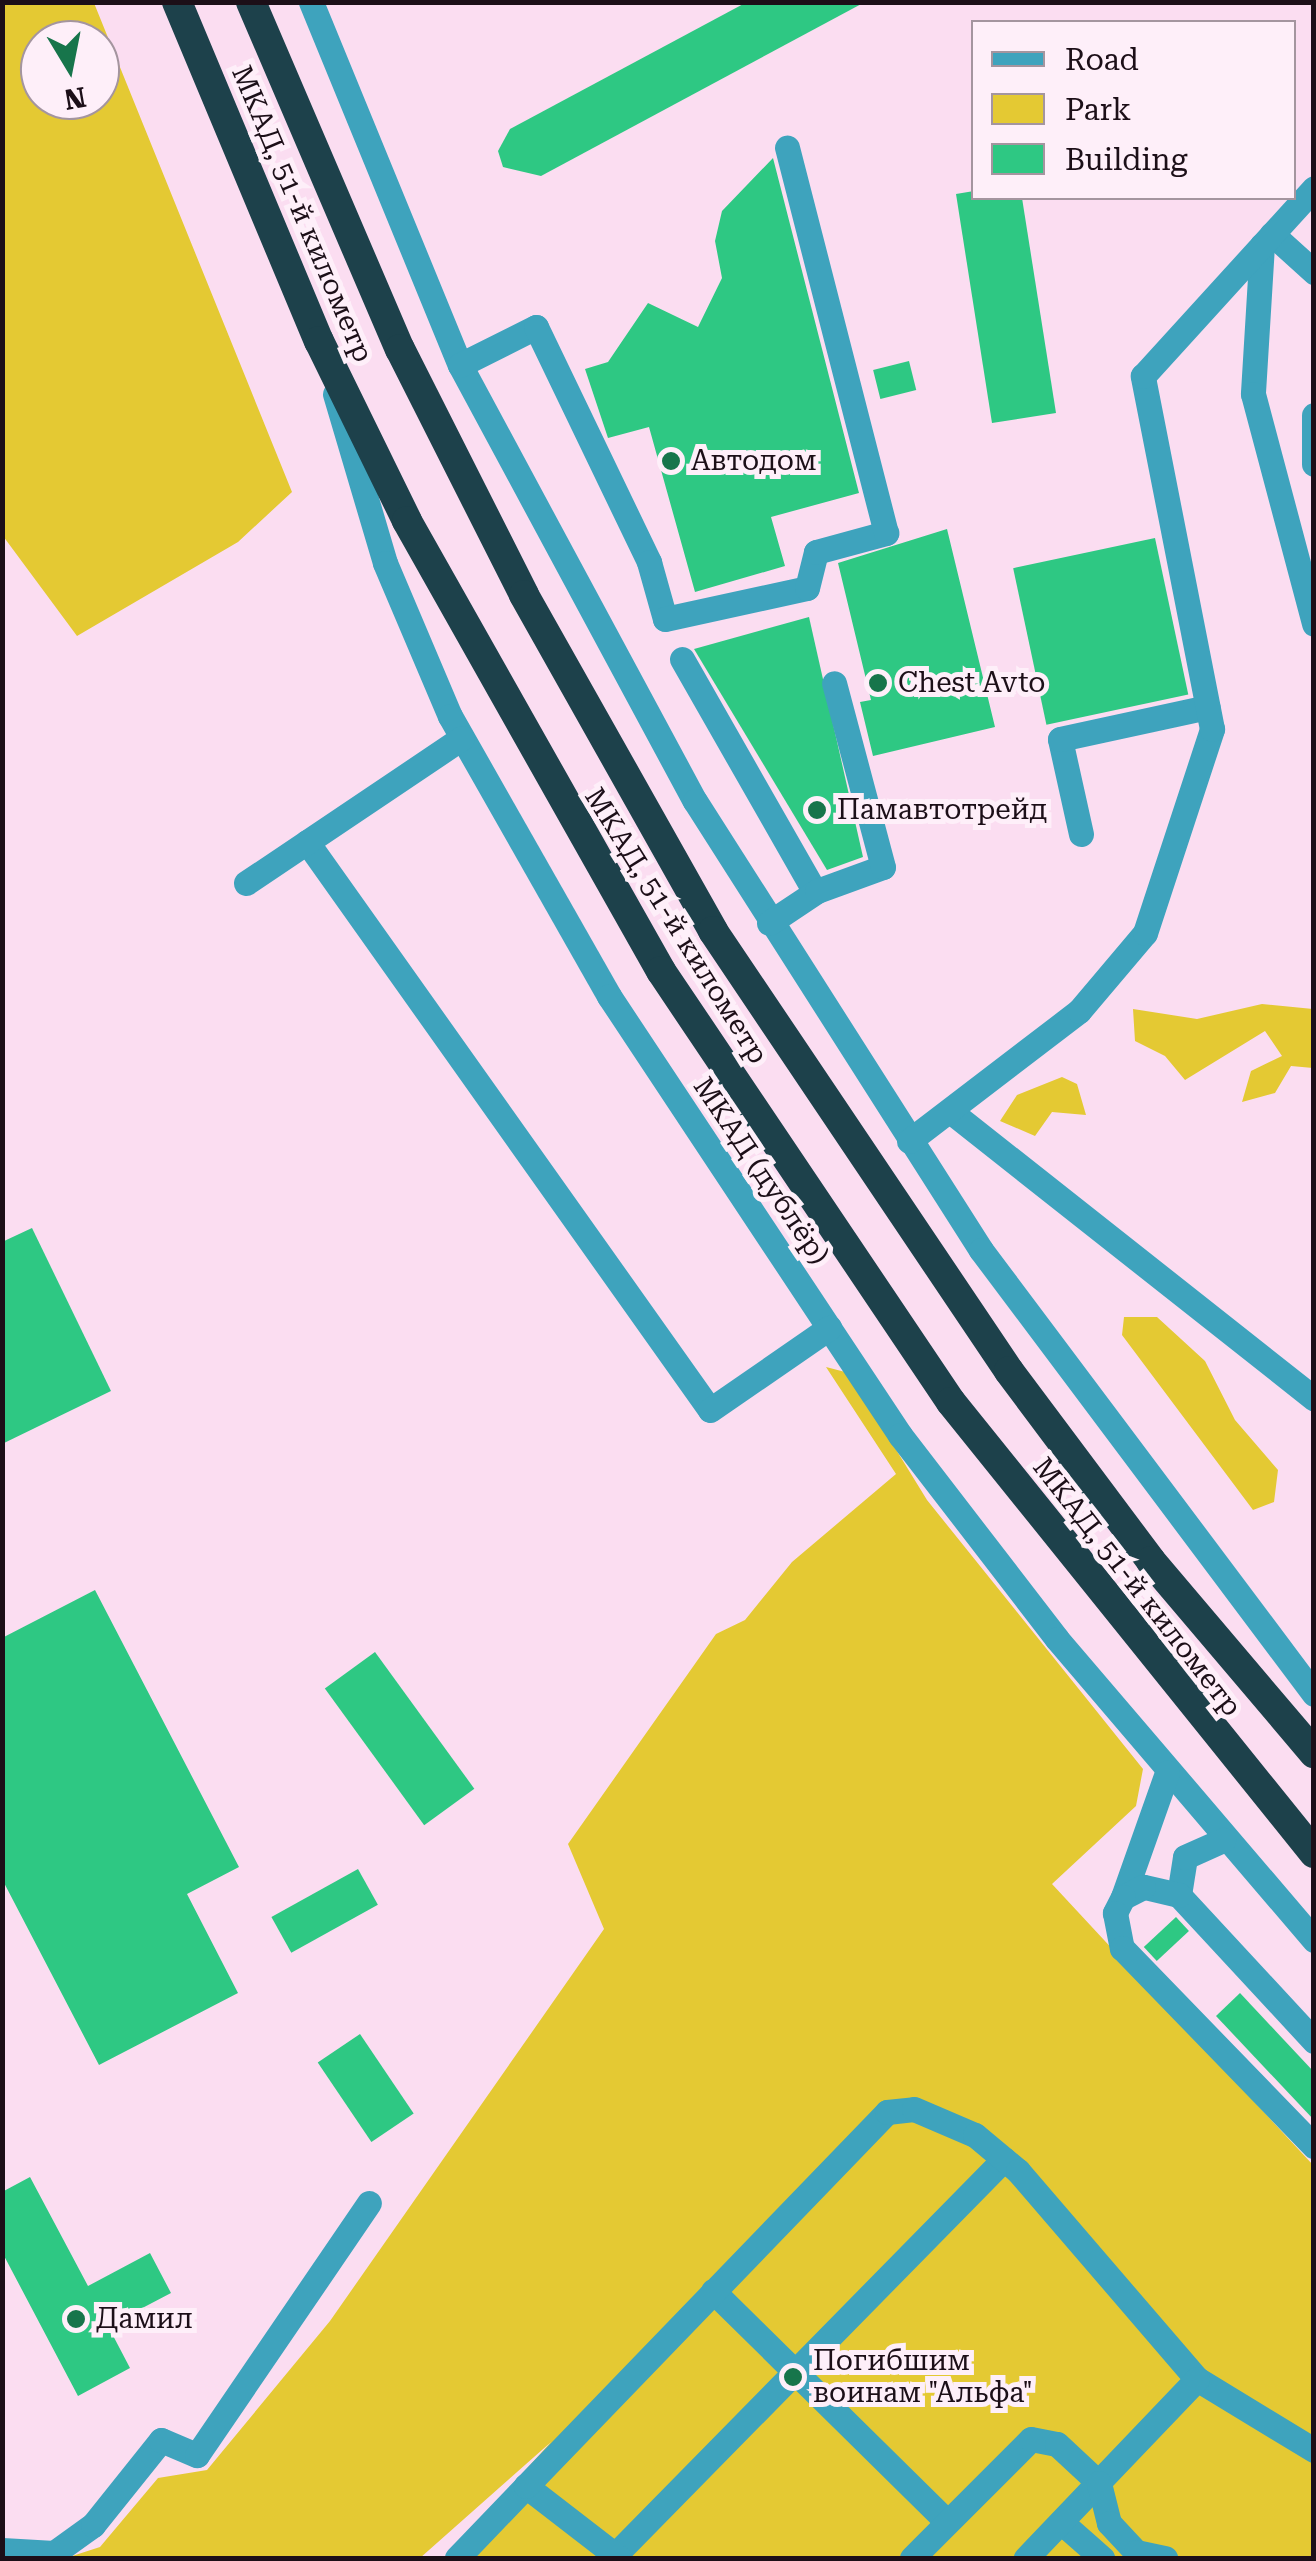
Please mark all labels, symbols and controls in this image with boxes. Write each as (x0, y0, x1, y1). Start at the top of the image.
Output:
north arrow (20, 20, 120, 120)
legend (971, 20, 1296, 200)
text: Road (1065, 42, 1139, 77)
street label: МКАД, 51-й километр (224, 61, 380, 367)
text: N (61, 80, 88, 116)
text: Park (1065, 92, 1131, 127)
text: Building (1065, 142, 1188, 177)
place label: Автодом (691, 444, 817, 478)
marker: Автодом (660, 450, 682, 472)
place label: Chest Avto (898, 666, 1046, 700)
marker: Chest Avto (867, 672, 889, 694)
street label: МКАД, 51-й километр (577, 782, 775, 1070)
place label: Памавтотрейд (837, 793, 1047, 827)
marker: Памавтотрейд (806, 799, 828, 821)
street label: МКАД (дублёр) (686, 1071, 836, 1271)
street label: МКАД, 51-й километр (1026, 1451, 1248, 1723)
place label: Дамил (96, 2302, 193, 2336)
marker: Дамил (65, 2308, 87, 2330)
place label: Погибшим воинам "Альфа" (813, 2344, 1033, 2410)
marker: Погибшим воинам "Альфа" (782, 2366, 804, 2388)

